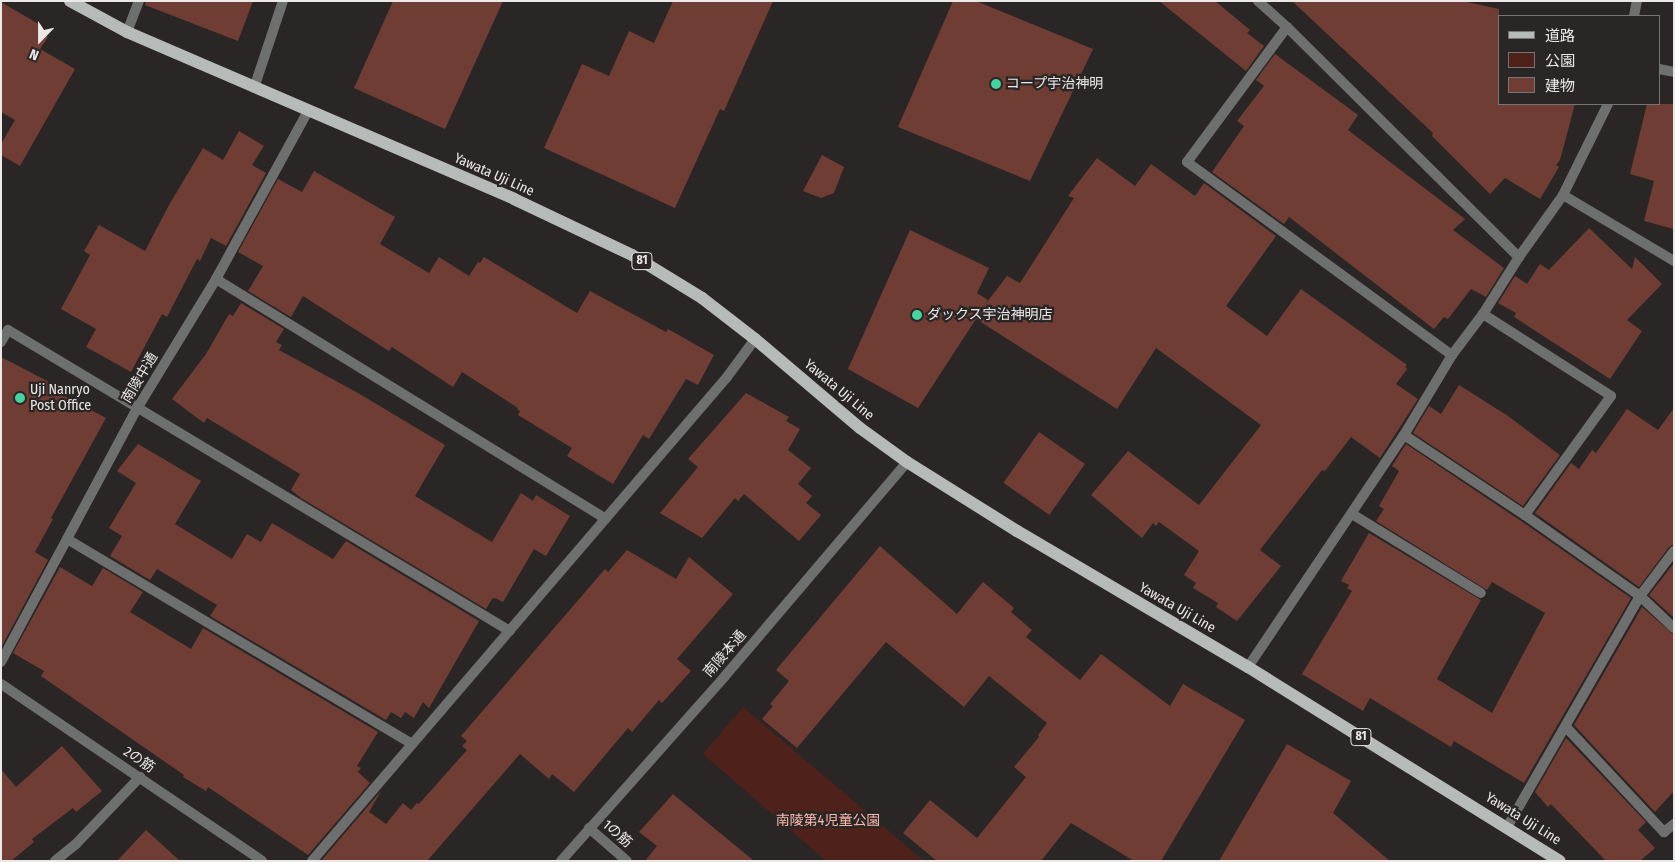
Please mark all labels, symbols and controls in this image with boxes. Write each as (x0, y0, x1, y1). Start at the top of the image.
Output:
north arrow (15, 15, 65, 65)
legend (1498, 15, 1660, 105)
text: 道路 (1545, 27, 1575, 45)
text: N (27, 45, 41, 64)
text: 公園 (1545, 52, 1575, 70)
place label: コープ宇治神明 (1006, 76, 1104, 92)
text: 建物 (1545, 77, 1575, 95)
marker: コープ宇治神明 (990, 78, 1002, 90)
street label: Yawata Uji Line (451, 150, 537, 200)
road number: 81 (631, 252, 653, 270)
place label: ダックス宇治神明店 (927, 307, 1053, 323)
marker: ダックス宇治神明店 (911, 309, 923, 321)
street label: 南陵中通 (118, 350, 162, 406)
street label: Yawata Uji Line (801, 356, 877, 424)
place label: Uji Nanryo Post Office (30, 382, 91, 414)
marker: Uji Nanryo Post Office (14, 392, 26, 404)
street label: Yawata Uji Line (1136, 579, 1218, 637)
street label: 南陵本通 (700, 627, 750, 681)
road number: 81 (1350, 728, 1372, 746)
street label: 2の筋 (120, 743, 158, 777)
street label: Yawata Uji Line (1482, 789, 1564, 849)
park label: 南陵第4児童公園 (776, 813, 880, 829)
street label: 1の筋 (599, 817, 635, 851)

